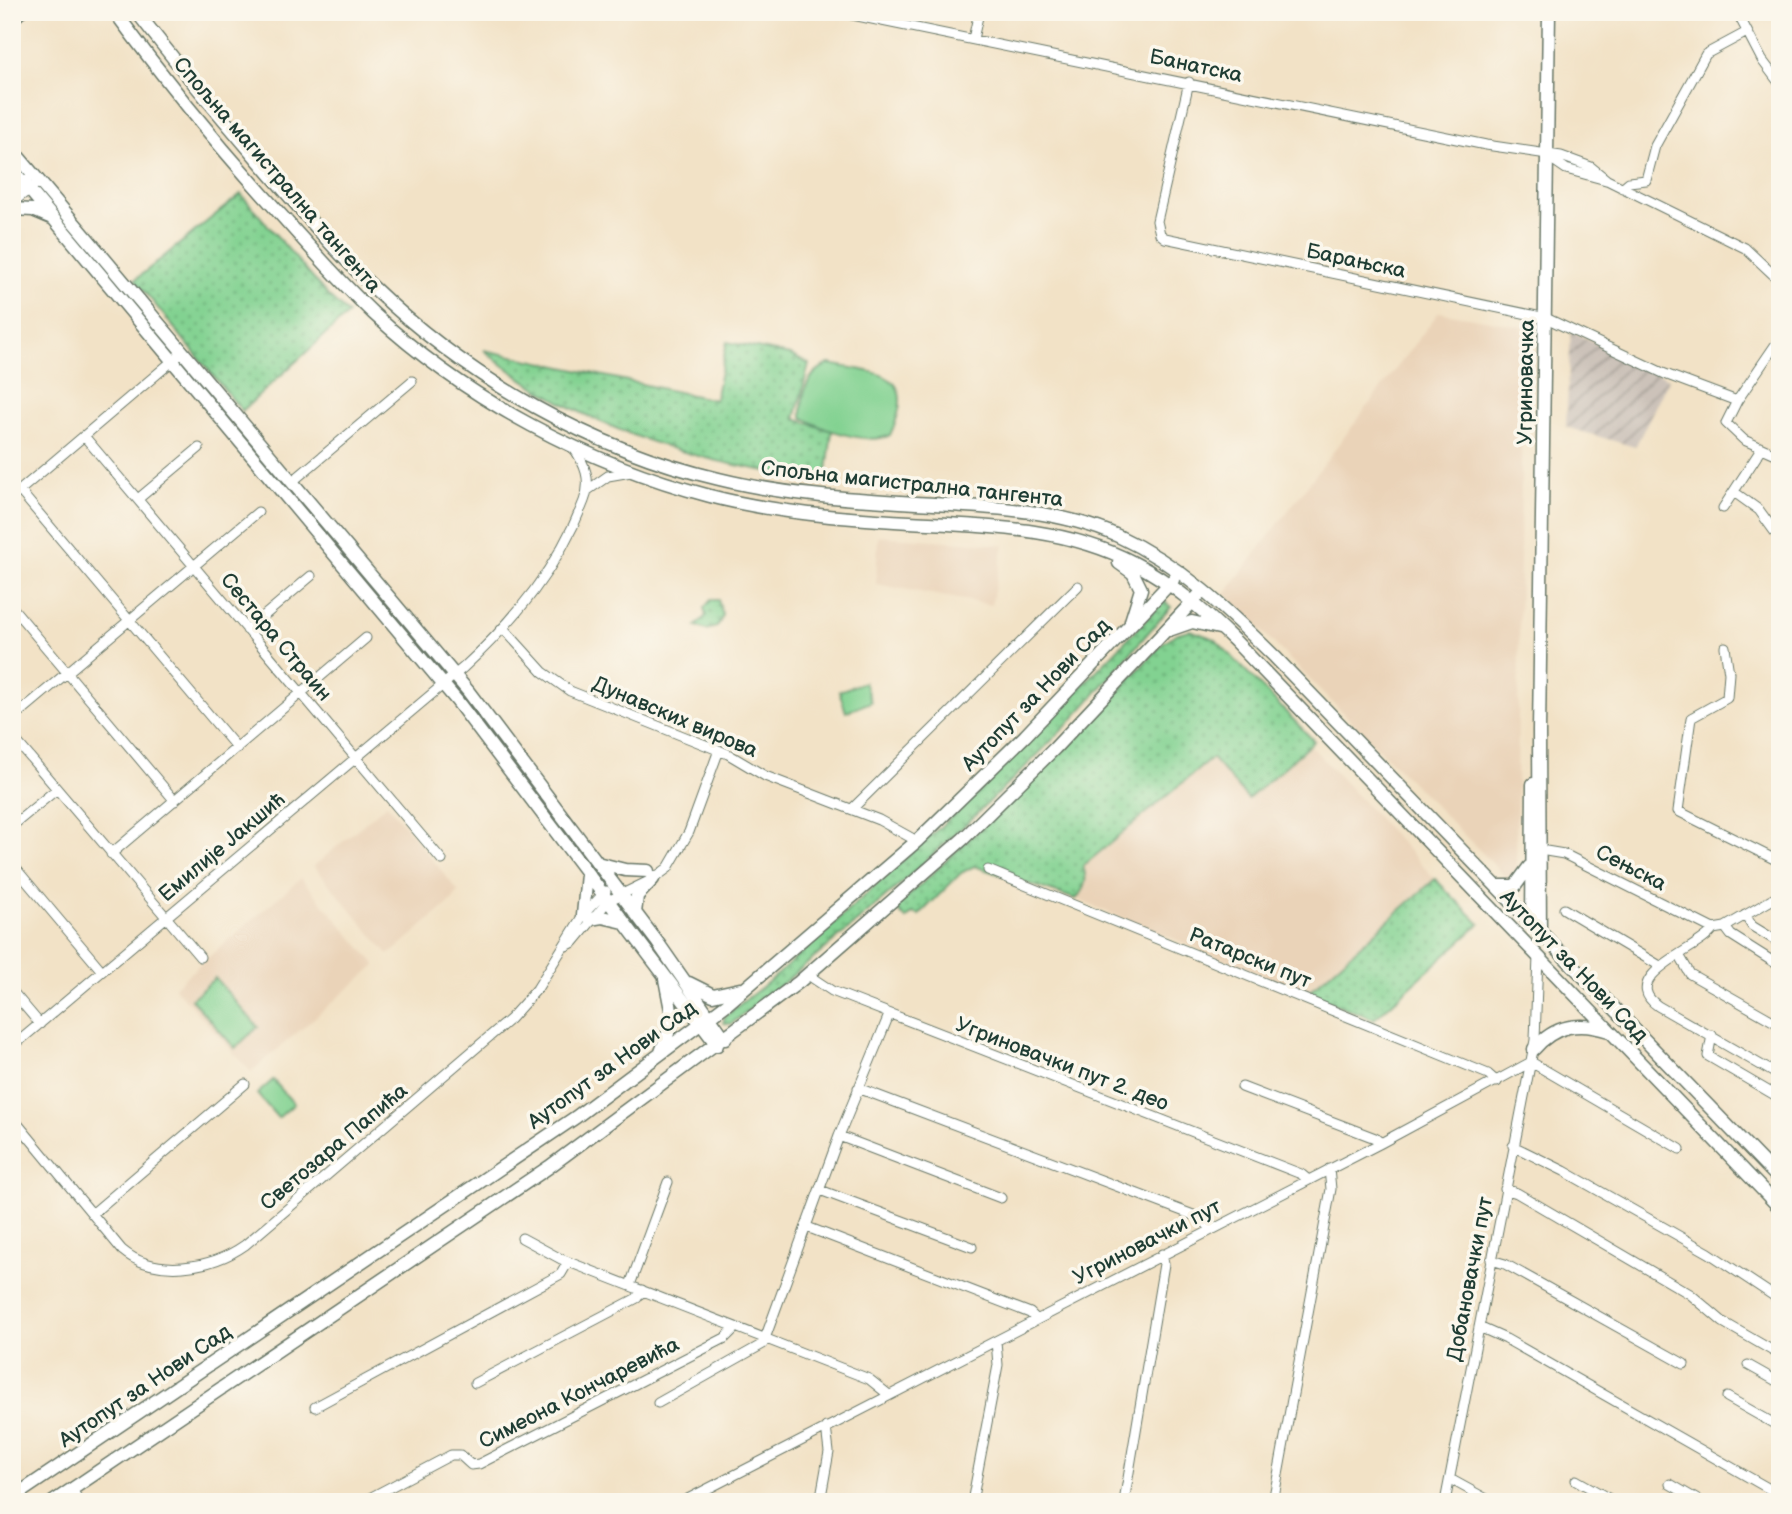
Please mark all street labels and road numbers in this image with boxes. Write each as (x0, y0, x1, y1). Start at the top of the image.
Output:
street label: Банатска (1147, 44, 1245, 88)
street label: Спољна магистрална тангента (168, 52, 387, 298)
street label: Барањска (1304, 238, 1409, 284)
street label: Угриновачка (1512, 318, 1540, 445)
street label: Спољна магистрална тангента (760, 456, 1065, 512)
street label: Сестара Страин (215, 568, 337, 706)
street label: Аутопут за Нови Сад (956, 613, 1115, 777)
street label: Дунавских вирова (589, 671, 762, 763)
street label: Емилије Јакшић (154, 787, 290, 907)
street label: Сењска (1591, 840, 1671, 897)
street label: Аутопут за Нови Сад (1494, 884, 1653, 1048)
street label: Ратарски пут (1185, 922, 1315, 994)
street label: Аутопут за Нови Сад (522, 995, 701, 1135)
street label: Угриновачки пут 2. део (952, 1012, 1172, 1116)
street label: Светозара Папића (255, 1078, 413, 1216)
street label: Угриновачки пут (1069, 1194, 1225, 1290)
street label: Добановачки пут (1442, 1194, 1498, 1363)
street label: Аутопут за Нови Сад (53, 1319, 236, 1454)
street label: Симеона Кончаревића (475, 1331, 684, 1454)

